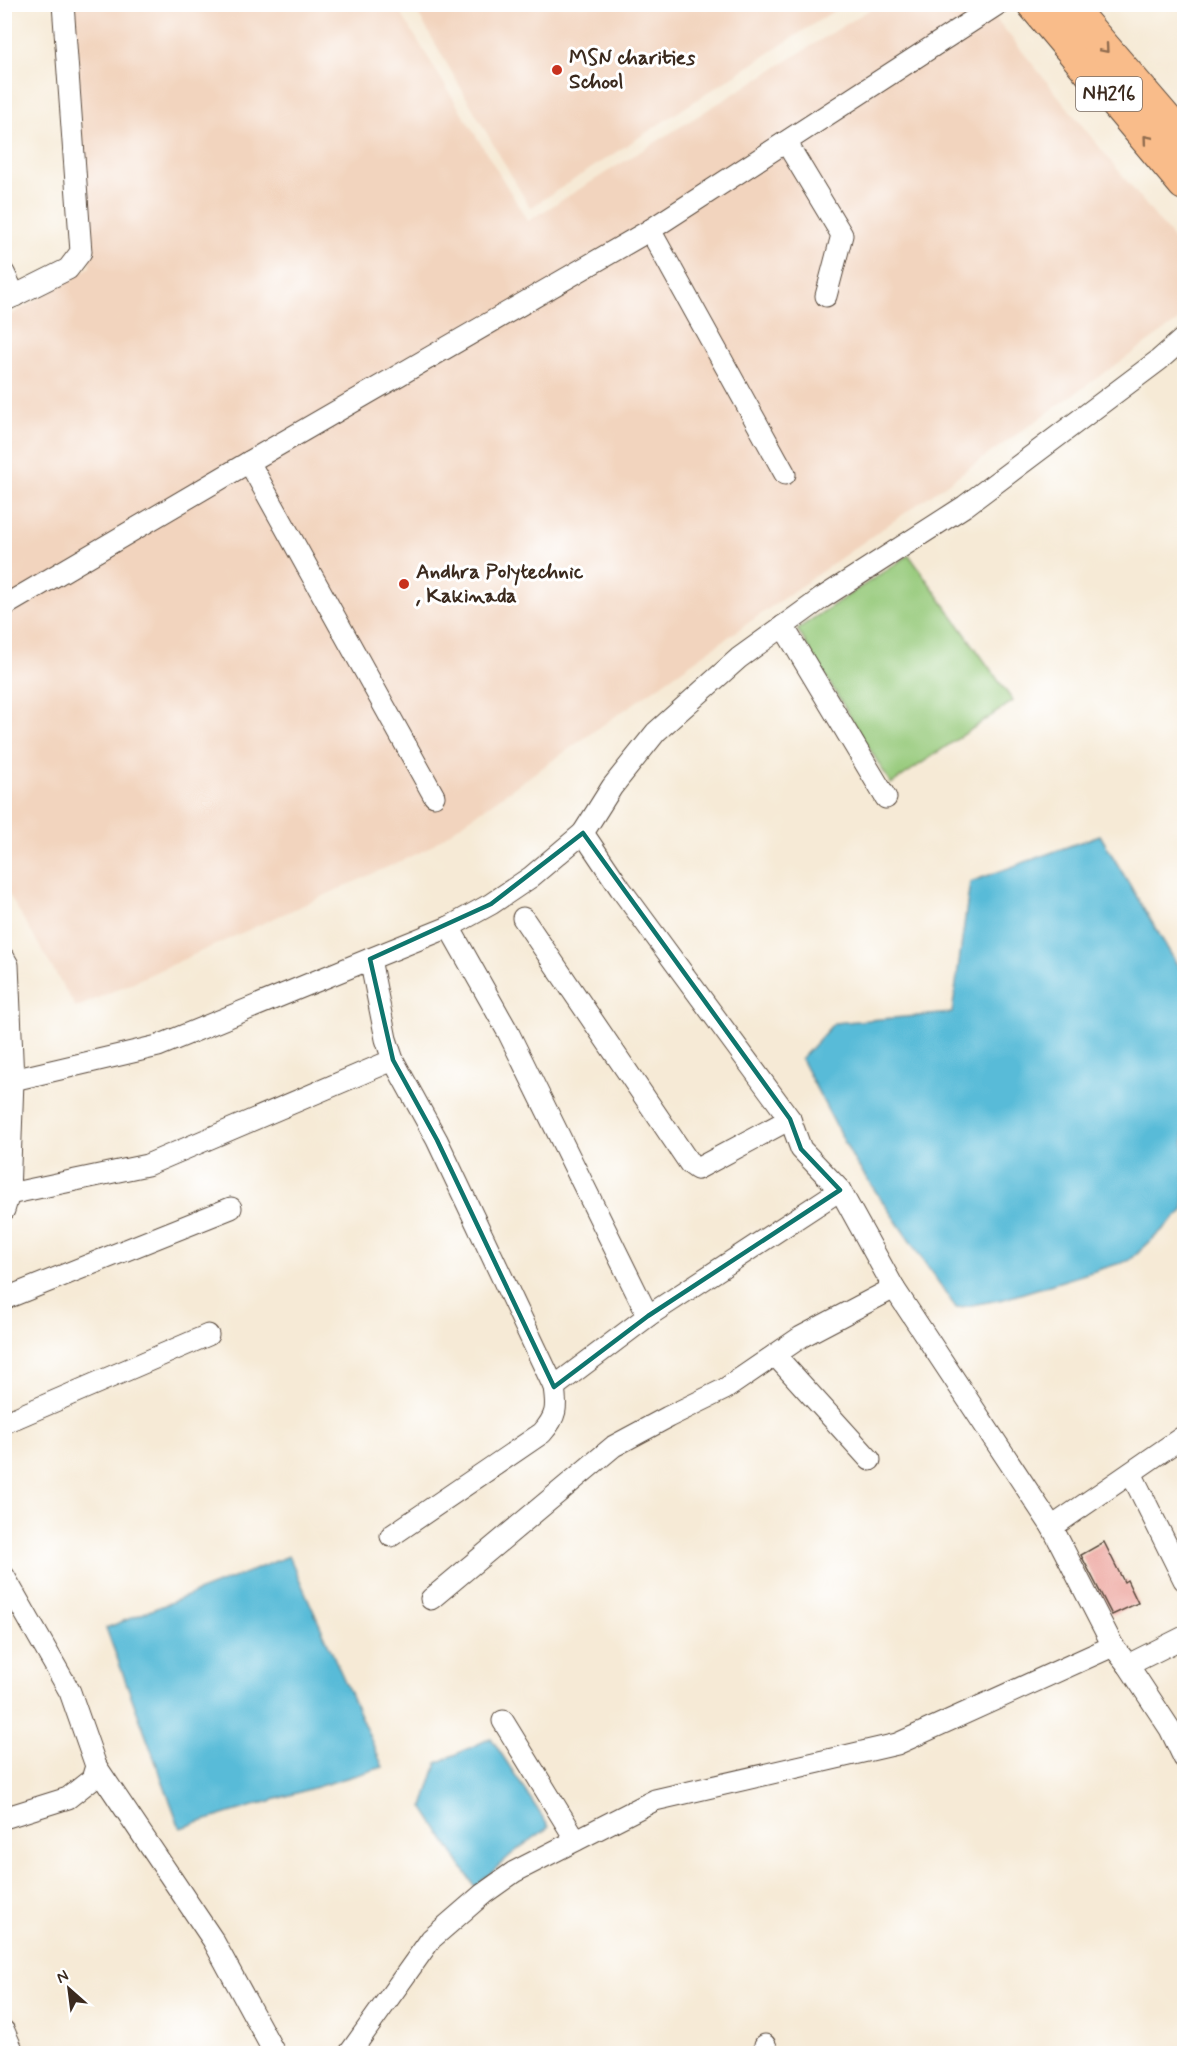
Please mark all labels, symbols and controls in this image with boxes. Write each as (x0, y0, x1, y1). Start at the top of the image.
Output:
one-way arrow (1098, 42, 1109, 53)
place label: MSN charities School (569, 44, 696, 96)
marker: MSN charities School (550, 63, 564, 77)
road number: NH216 (1076, 77, 1142, 111)
one-way arrow (1143, 135, 1154, 146)
place label: Andhra Polytechnic , Kakinada (416, 558, 584, 610)
marker: Andhra Polytechnic , Kakinada (397, 577, 411, 591)
north arrow (39, 1959, 99, 2019)
text: N (53, 1965, 72, 1989)

